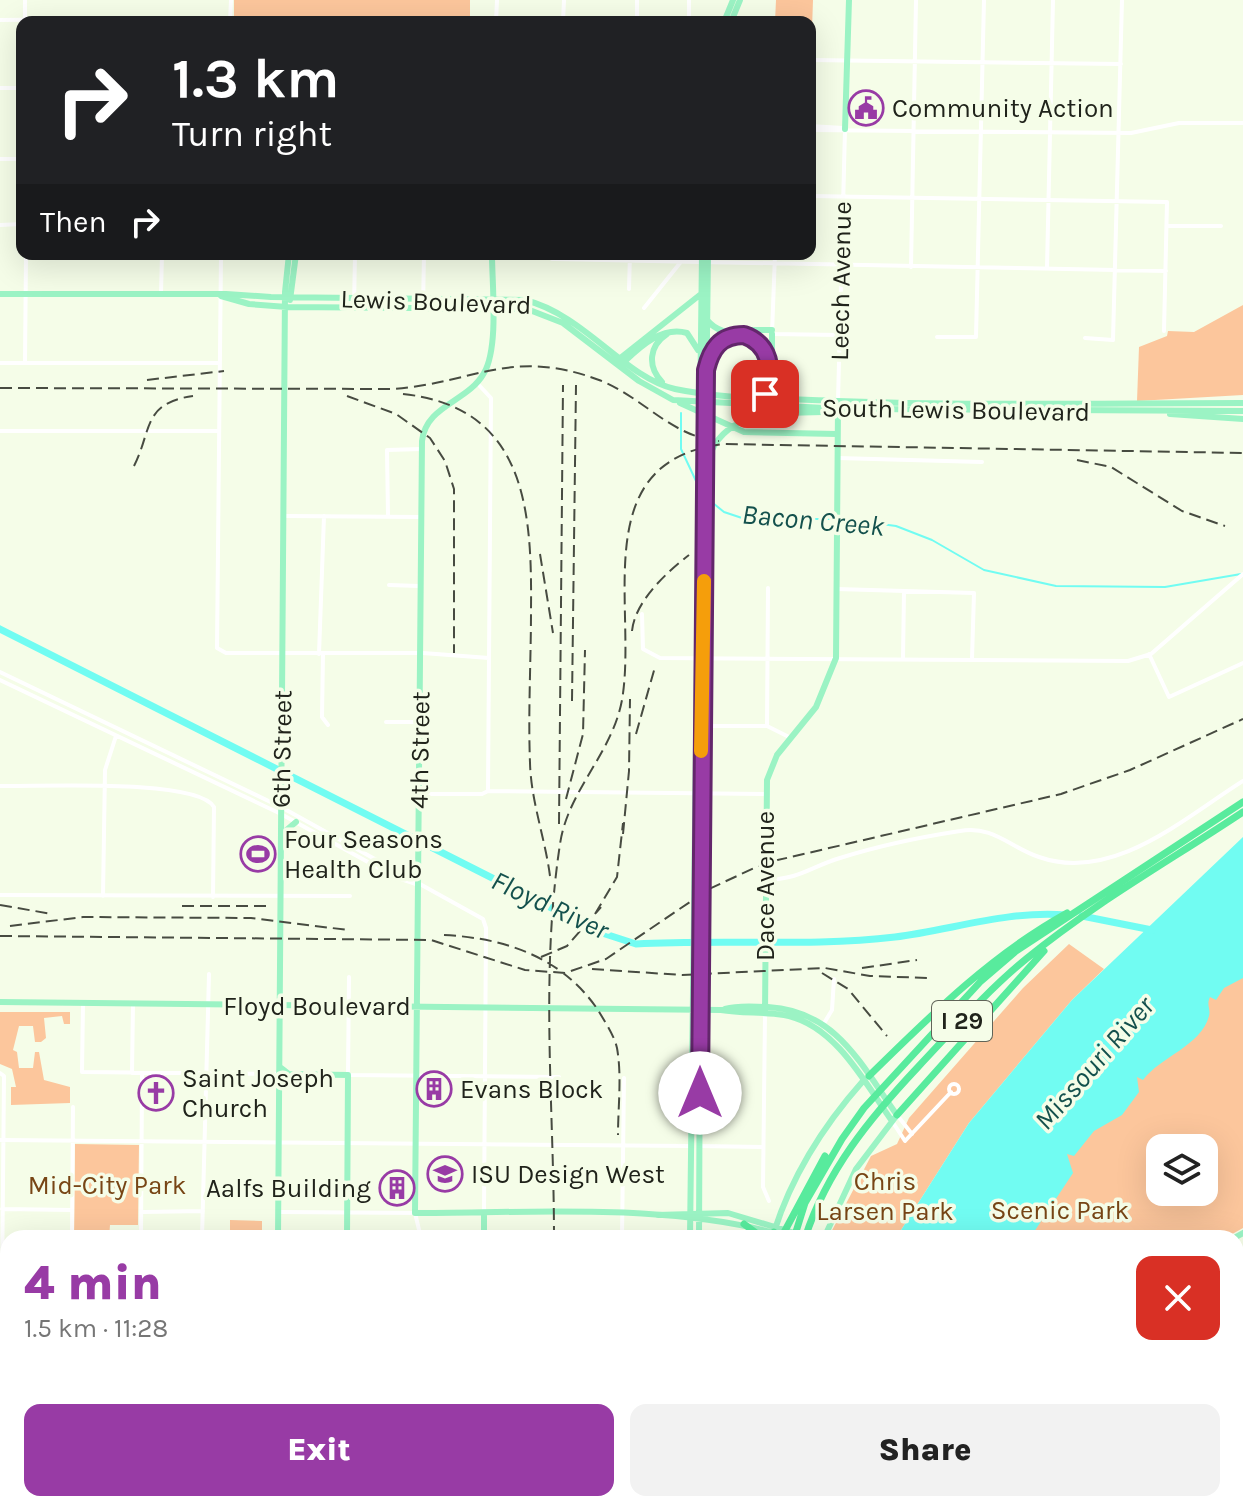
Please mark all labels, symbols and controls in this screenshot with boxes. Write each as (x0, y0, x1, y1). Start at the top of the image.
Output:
text: 1.3 km (172, 46, 339, 111)
icon: right (40, 48, 144, 152)
public building icon: Community Action (847, 89, 885, 127)
place label: Community Action (892, 93, 1114, 124)
text: Turn right (172, 113, 332, 155)
icon: right (123, 200, 167, 244)
street label: Leech Avenue (824, 201, 858, 361)
text: Then (40, 204, 107, 240)
street label: Lewis Boulevard (340, 283, 532, 321)
pin (731, 360, 799, 428)
icon: arrive (743, 372, 787, 416)
street label: South Lewis Boulevard (822, 392, 1090, 428)
water label: Bacon Creek (740, 497, 886, 543)
street label: 6th Street (265, 690, 299, 808)
street label: 4th Street (403, 691, 437, 809)
street label: Dace Avenue (750, 811, 781, 961)
place label: Four Seasons Health Club (284, 824, 443, 885)
sports icon: Four Seasons Health Club (239, 835, 277, 873)
water label: Floyd River (486, 864, 615, 947)
water label: Missouri River (1027, 989, 1162, 1136)
street label: Floyd Boulevard (223, 991, 411, 1022)
road number: I 29 (932, 1001, 992, 1041)
position arrow (658, 1051, 742, 1135)
place label: Saint Joseph Church (182, 1063, 334, 1124)
building icon: Evans Block (415, 1070, 453, 1108)
church icon: Saint Joseph Church (137, 1074, 175, 1112)
place label: Evans Block (460, 1074, 603, 1105)
map controls (1146, 1134, 1218, 1206)
button: layers (1146, 1134, 1218, 1206)
school or university icon: ISU Design West (426, 1155, 464, 1193)
place label: ISU Design West (471, 1159, 665, 1190)
park label: Chris Larsen Park (816, 1166, 954, 1227)
building icon: Aalfs Building (378, 1169, 416, 1207)
park label: Mid-City Park (28, 1170, 186, 1201)
place label: Aalfs Building (206, 1173, 371, 1204)
park label: Scenic Park (991, 1195, 1129, 1226)
text: 4 min (24, 1255, 162, 1311)
button: close (1136, 1256, 1220, 1340)
text: 1.5 km · 11:28 (24, 1313, 168, 1344)
button: Exit (24, 1404, 614, 1496)
button: Share (630, 1404, 1220, 1496)

